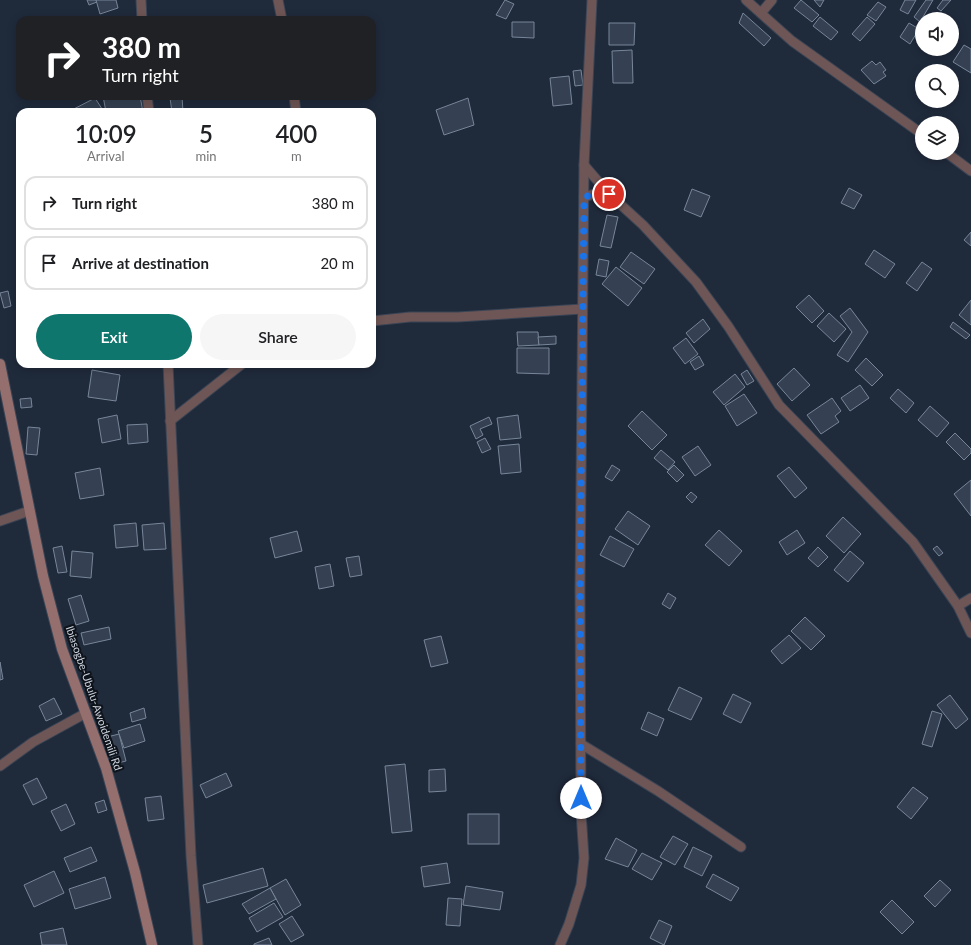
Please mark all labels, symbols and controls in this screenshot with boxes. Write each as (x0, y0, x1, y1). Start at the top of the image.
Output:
map controls (915, 12, 959, 160)
button: sound (915, 12, 959, 56)
text: 380 m (102, 30, 181, 64)
icon: right (36, 32, 88, 84)
text: Turn right (102, 64, 179, 86)
button: search (915, 64, 959, 108)
button: layers (915, 116, 959, 160)
text: 10:09 (75, 119, 137, 148)
text: 5 (199, 119, 213, 148)
text: 400 (275, 119, 317, 148)
text: Arrival (87, 148, 124, 164)
text: min (195, 148, 217, 164)
text: m (291, 148, 302, 164)
pin (592, 177, 626, 211)
icon: arrive (598, 183, 620, 205)
icon: right (38, 192, 60, 214)
text: Turn right (72, 194, 137, 212)
text: 380 m (312, 194, 354, 212)
icon: arrive (38, 252, 60, 274)
text: Arrive at destination (72, 254, 209, 272)
text: 20 m (320, 254, 354, 272)
button: Exit (36, 314, 192, 360)
button: Share (200, 314, 356, 360)
street label: Ibiasogbe-Ubulu-Awoidemili Rd (64, 624, 125, 772)
position arrow (560, 777, 602, 819)

